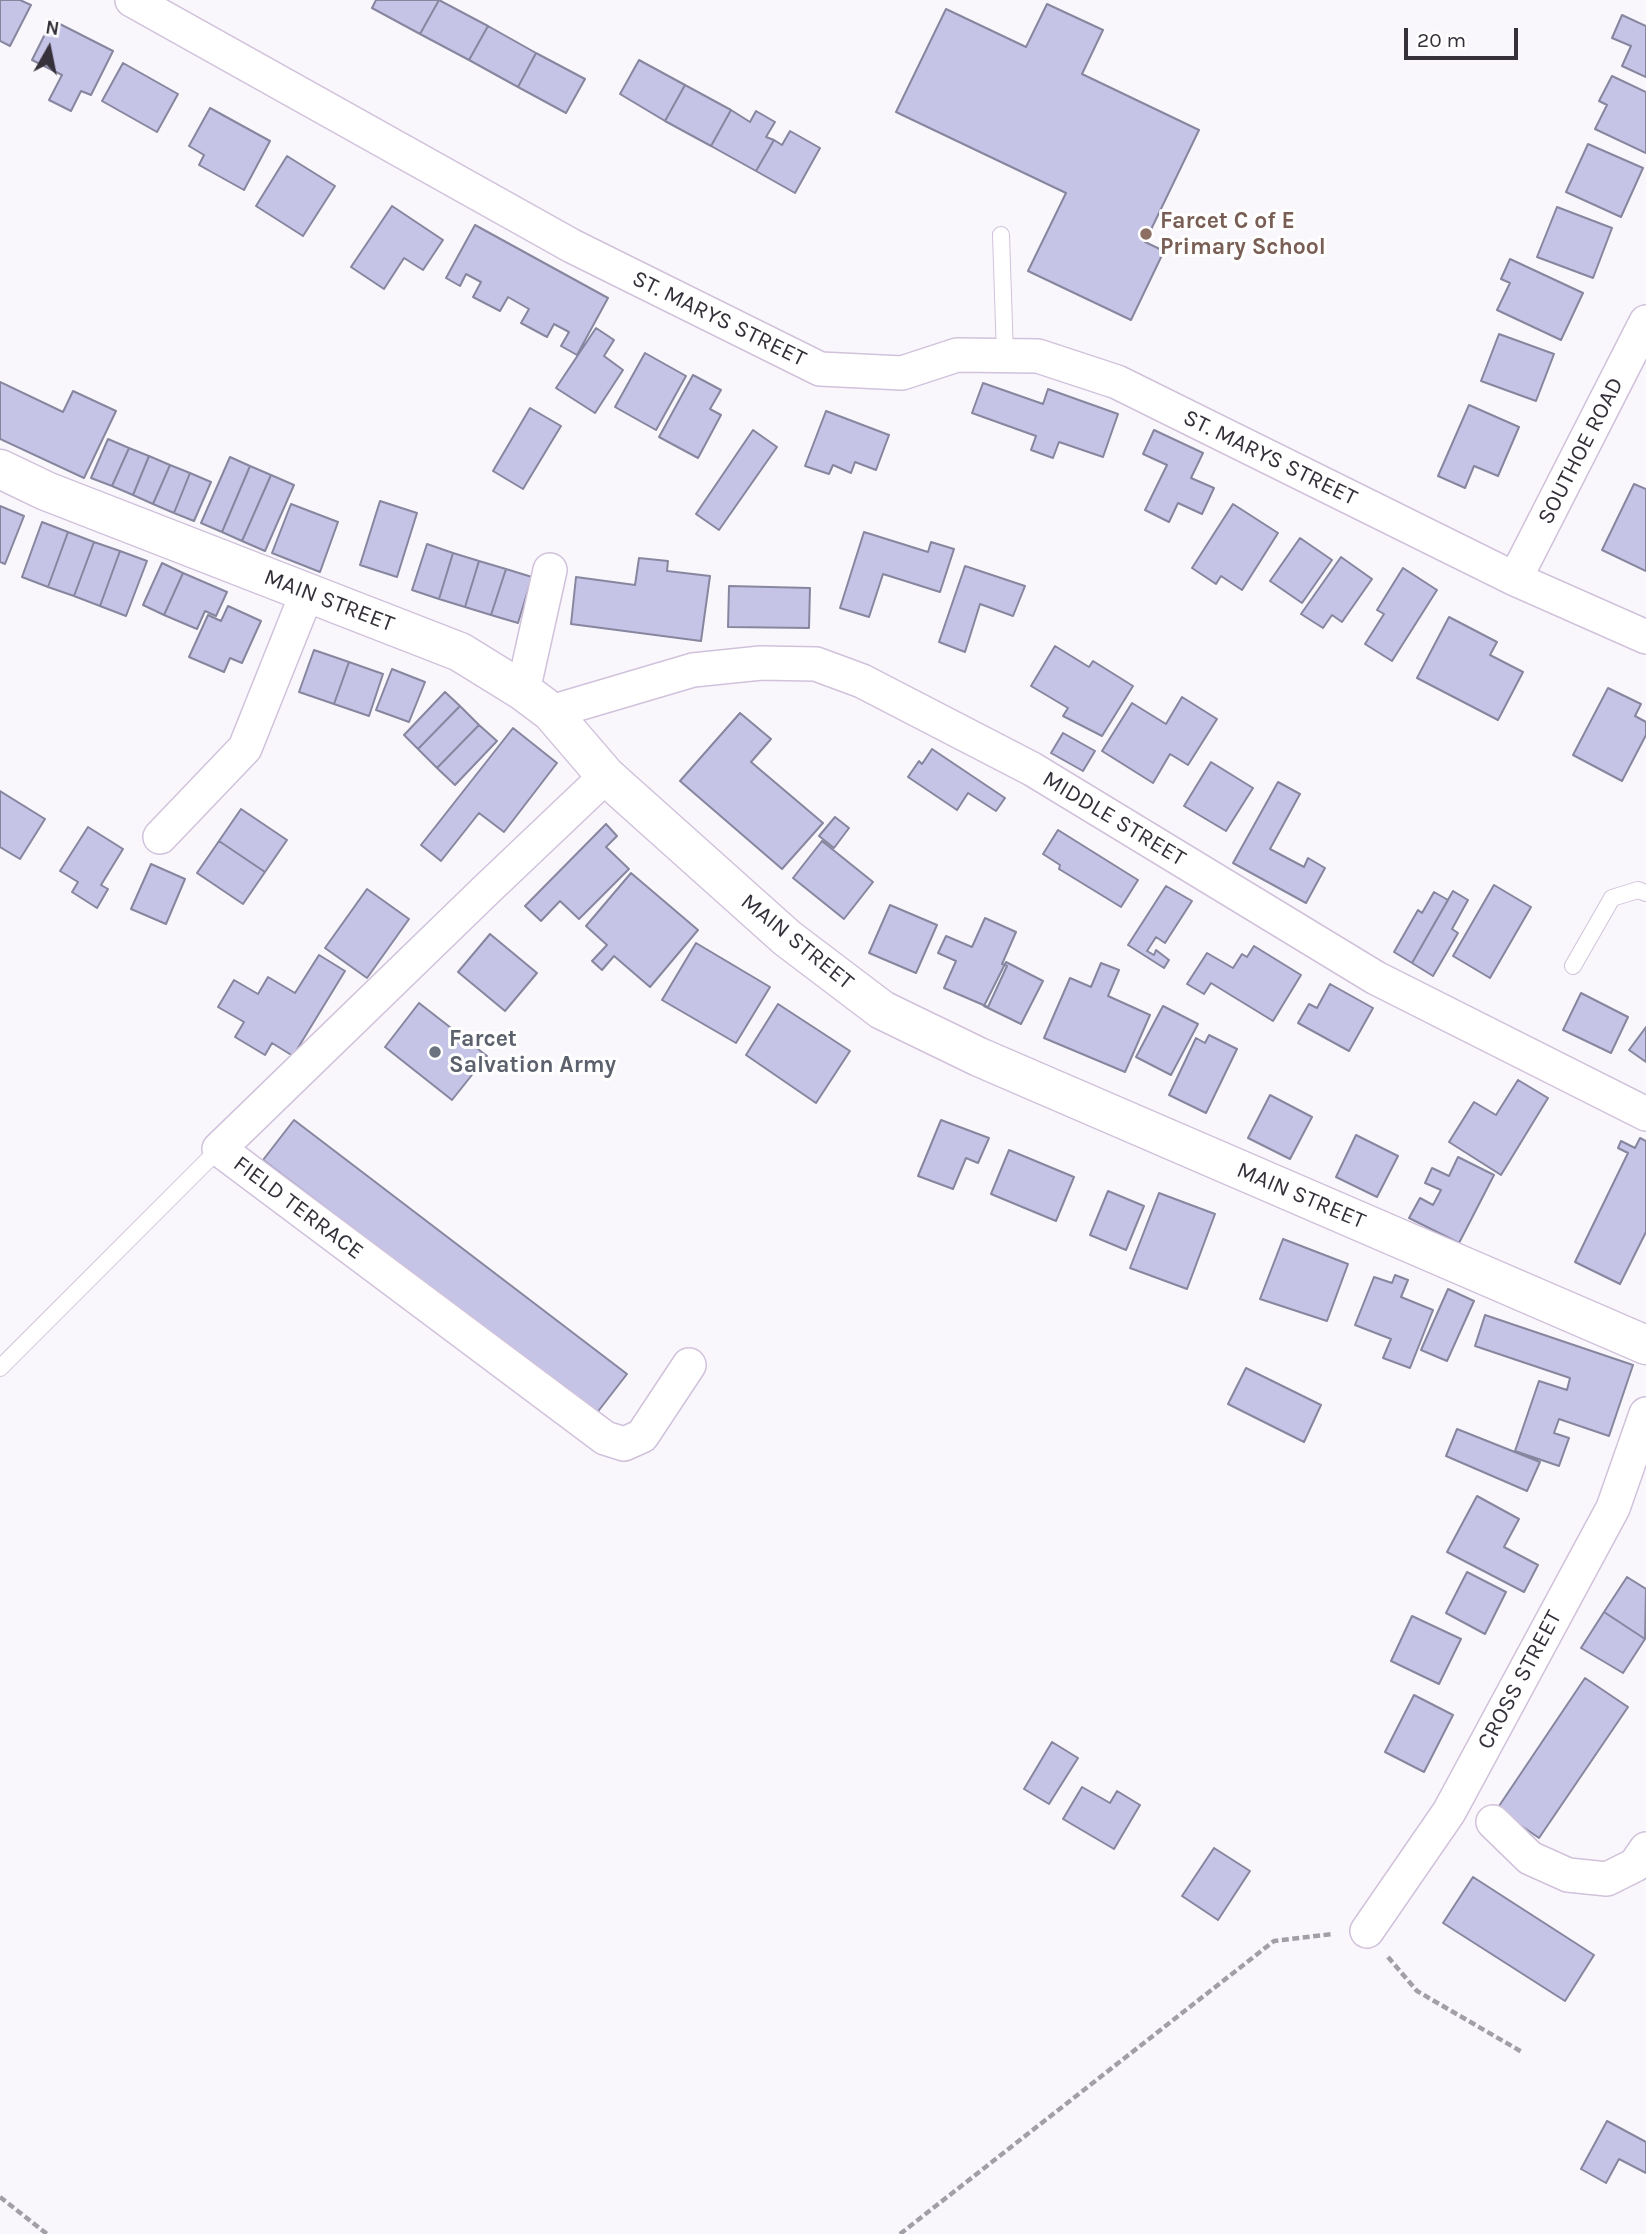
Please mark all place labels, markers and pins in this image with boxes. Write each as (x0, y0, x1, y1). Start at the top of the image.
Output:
place label: Farcet C of E Primary School (1160, 207, 1326, 261)
marker: Farcet C of E Primary School (1138, 226, 1154, 242)
place label: Farcet Salvation Army (449, 1025, 616, 1079)
marker: Farcet Salvation Army (427, 1044, 443, 1060)

